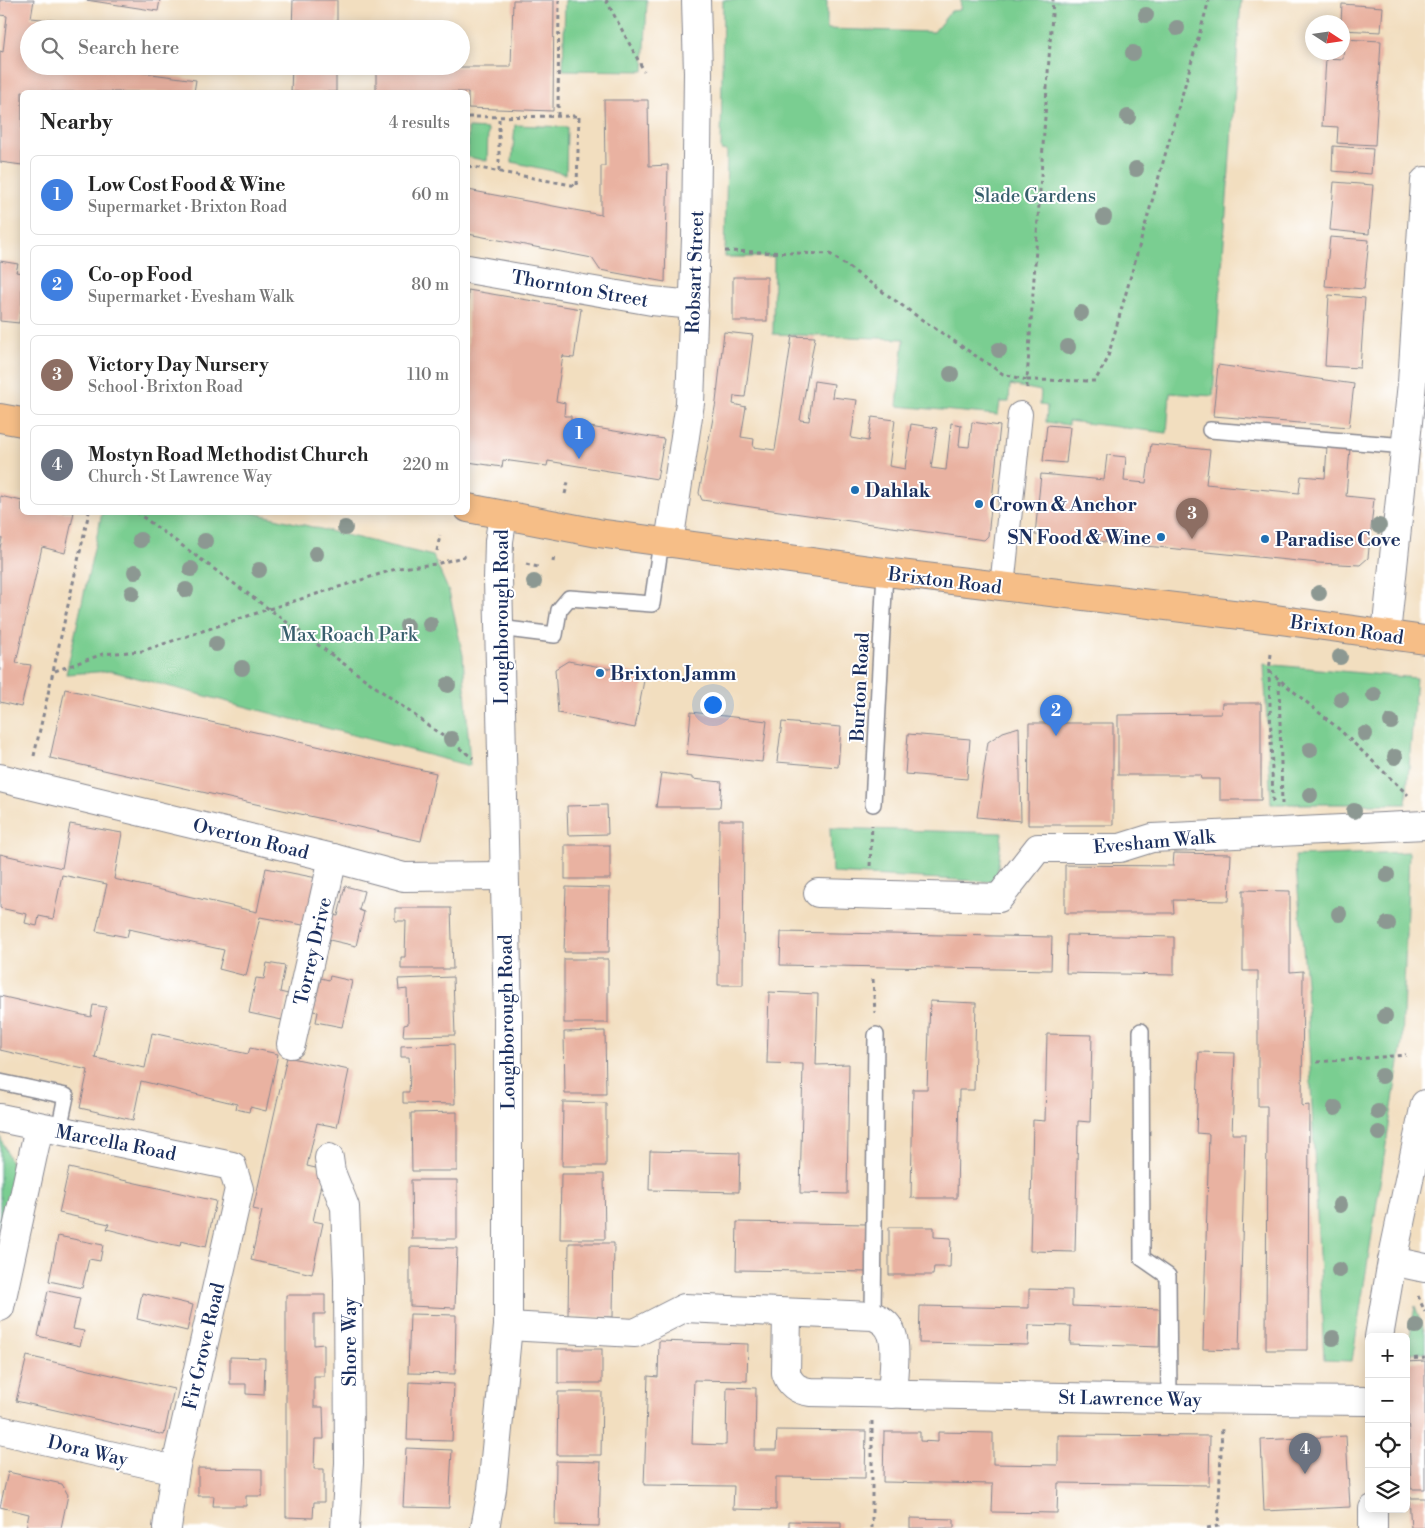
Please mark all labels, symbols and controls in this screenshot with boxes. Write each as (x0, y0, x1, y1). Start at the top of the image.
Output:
north arrow (1305, 15, 1350, 60)
search box (20, 20, 470, 75)
icon: search (38, 34, 66, 62)
text: Search here (78, 36, 179, 60)
text: Nearby (40, 110, 113, 136)
text: 4 results (389, 113, 450, 133)
text: Low Cost Food & Wine (88, 173, 285, 197)
park label: Slade Gardens (974, 184, 1096, 208)
text: 1 (53, 185, 61, 205)
text: 60 m (411, 185, 449, 205)
text: Supermarket · Brixton Road (88, 197, 287, 217)
street label: Robsart Street (681, 210, 709, 334)
text: Co-op Food (88, 263, 193, 287)
street label: Thornton Street (509, 265, 651, 313)
text: 2 (52, 275, 62, 295)
text: 80 m (411, 275, 449, 295)
text: Supermarket · Evesham Walk (88, 287, 294, 307)
text: Victory Day Nursery (88, 353, 269, 377)
text: 3 (52, 365, 62, 385)
text: 110 m (407, 365, 449, 385)
text: School · Brixton Road (88, 377, 243, 397)
pin: 1 (563, 418, 595, 459)
text: Mostyn Road Methodist Church (88, 443, 369, 467)
text: 4 (52, 455, 62, 475)
text: 220 m (403, 455, 449, 475)
text: Church · St Lawrence Way (88, 467, 272, 487)
place label: Dahlak (865, 479, 931, 503)
marker: Dahlak (849, 484, 861, 496)
place label: Crown & Anchor (989, 493, 1138, 517)
marker: Crown & Anchor (973, 498, 985, 510)
pin: 3 (1176, 498, 1208, 539)
place label: SN Food & Wine (1008, 526, 1151, 550)
place label: Paradise Cove (1275, 528, 1401, 552)
street label: Loughborough Road (490, 529, 514, 705)
marker: SN Food & Wine (1155, 531, 1167, 543)
marker: Paradise Cove (1259, 533, 1271, 545)
street label: Brixton Road (886, 562, 1003, 600)
street label: Brixton Road (1288, 610, 1405, 650)
park label: Max Roach Park (280, 623, 419, 647)
street label: Burton Road (845, 632, 875, 743)
place label: Brixton Jamm (610, 662, 736, 686)
marker: Brixton Jamm (594, 667, 606, 679)
your location (700, 692, 726, 718)
pin: 2 (1040, 695, 1072, 736)
street label: Overton Road (190, 813, 312, 865)
street label: Evesham Walk (1092, 825, 1217, 859)
street label: Torrey Drive (289, 895, 337, 1008)
street label: Loughborough Road (493, 934, 521, 1110)
street label: Marcella Road (53, 1120, 178, 1166)
street label: Fir Grove Road (178, 1280, 230, 1412)
street label: Shore Way (338, 1297, 362, 1387)
map controls (1365, 1333, 1410, 1513)
button: + (1365, 1333, 1410, 1378)
button: − (1365, 1378, 1410, 1423)
street label: St Lawrence Way (1058, 1386, 1203, 1412)
button: locate (1365, 1423, 1410, 1468)
street label: Dora Way (45, 1430, 131, 1472)
pin: 4 (1289, 1433, 1321, 1474)
button: layers (1365, 1468, 1410, 1513)

